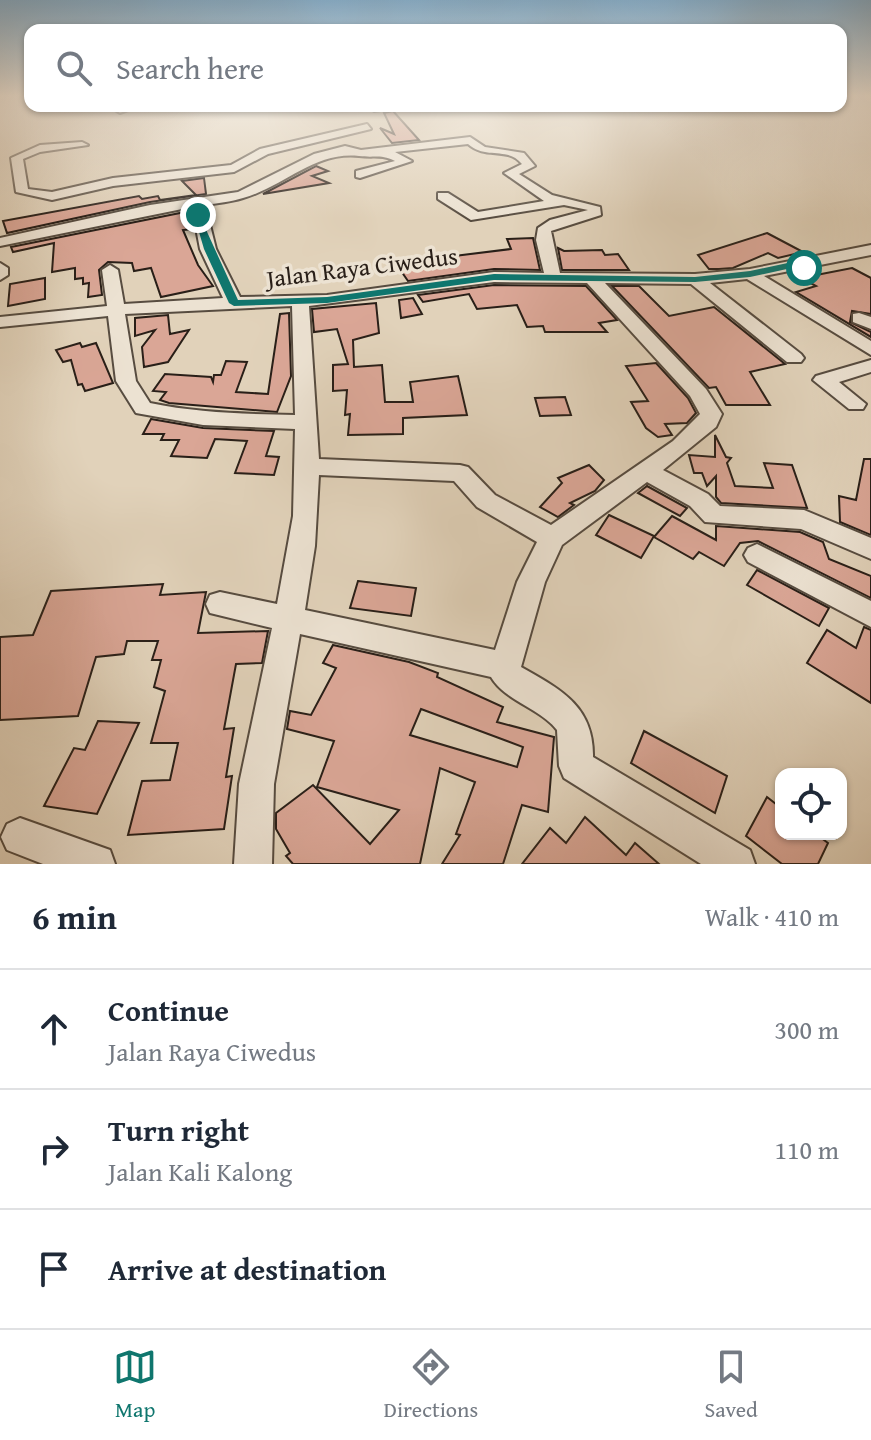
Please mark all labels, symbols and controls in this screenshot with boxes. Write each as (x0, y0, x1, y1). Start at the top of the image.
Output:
search box (24, 24, 847, 112)
icon: search (52, 46, 96, 90)
text: Search here (116, 46, 264, 90)
route end (180, 197, 216, 233)
street label: Jalan Raya Ciwedus (262, 238, 459, 296)
route start (786, 250, 822, 286)
map controls (775, 768, 847, 840)
button: locate (775, 768, 847, 840)
text: 6 min (32, 892, 117, 941)
text: Walk · 410 m (705, 897, 839, 936)
text: Continue (108, 988, 229, 1032)
icon: ahead (32, 1007, 76, 1051)
text: 300 m (774, 1010, 839, 1049)
text: Jalan Raya Ciwedus (108, 1032, 316, 1071)
text: Turn right (108, 1108, 249, 1152)
icon: right (32, 1127, 76, 1171)
text: 110 m (774, 1130, 839, 1169)
text: Jalan Kali Kalong (108, 1152, 292, 1191)
icon: arrive (32, 1247, 76, 1291)
text: Arrive at destination (108, 1247, 386, 1291)
tab: Map (113, 1345, 157, 1425)
tab: Directions (384, 1345, 478, 1425)
tab: Saved (705, 1345, 758, 1425)

